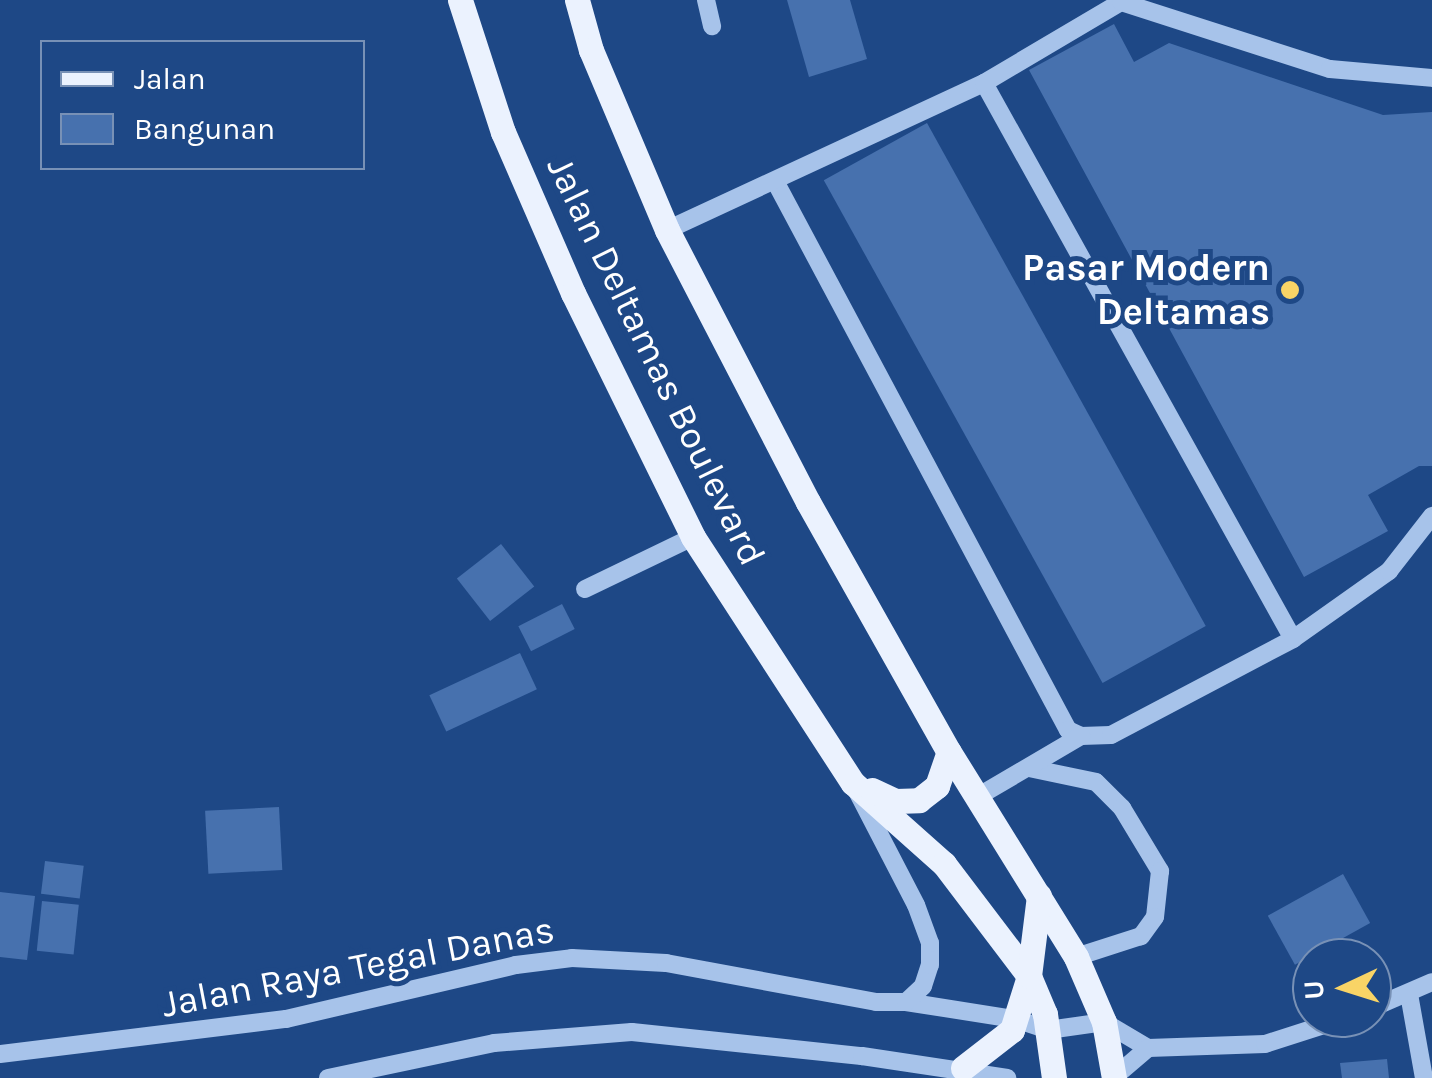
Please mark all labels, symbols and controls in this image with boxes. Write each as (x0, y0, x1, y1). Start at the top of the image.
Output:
legend (40, 40, 365, 170)
text: Jalan (134, 61, 206, 97)
text: Bangunan (134, 111, 275, 147)
street label: Jalan Deltamas Boulevard (537, 149, 775, 573)
place label: Pasar Modern Deltamas (1022, 245, 1270, 334)
marker: Pasar Modern Deltamas (1279, 279, 1301, 301)
street label: Jalan Raya Tegal Danas (158, 907, 558, 1027)
north arrow (1292, 938, 1392, 1038)
text: U (1296, 979, 1331, 1001)

